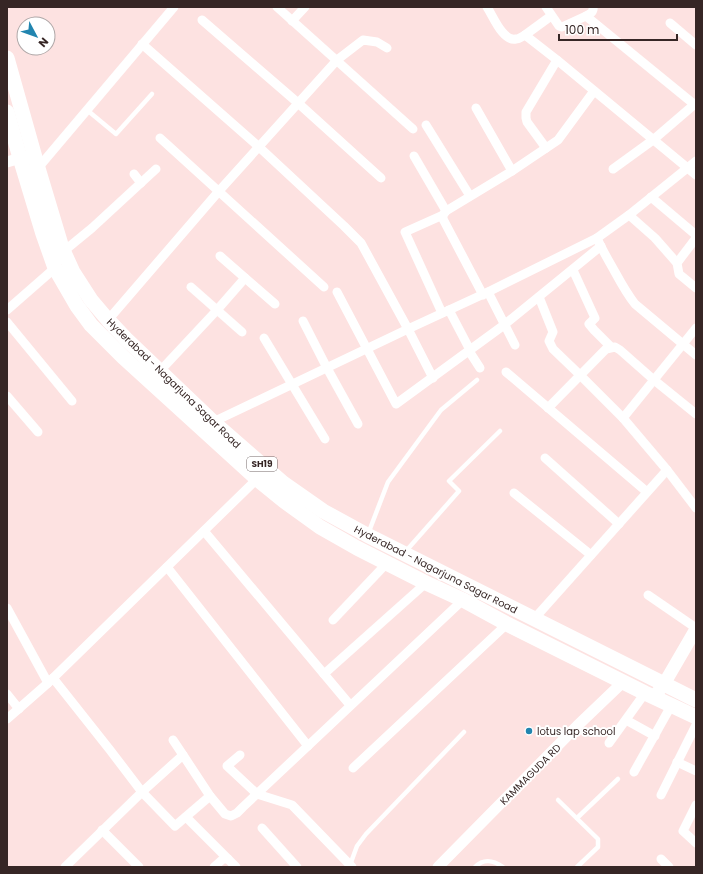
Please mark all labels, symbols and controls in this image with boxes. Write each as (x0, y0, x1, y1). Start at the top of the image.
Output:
north arrow (16, 16, 56, 56)
scale bar (559, 16, 677, 42)
text: 100 m (565, 21, 599, 38)
text: N (35, 34, 52, 51)
street label: Hyderabad - Nagarjuna Sagar Road (103, 315, 244, 452)
road number: SH19 (247, 457, 277, 471)
street label: Hyderabad - Nagarjuna Sagar Road (352, 522, 520, 617)
place label: lotus lap school (537, 724, 615, 739)
marker: lotus lap school (524, 726, 534, 736)
street label: KAMMAGUDA RD (496, 740, 564, 808)

